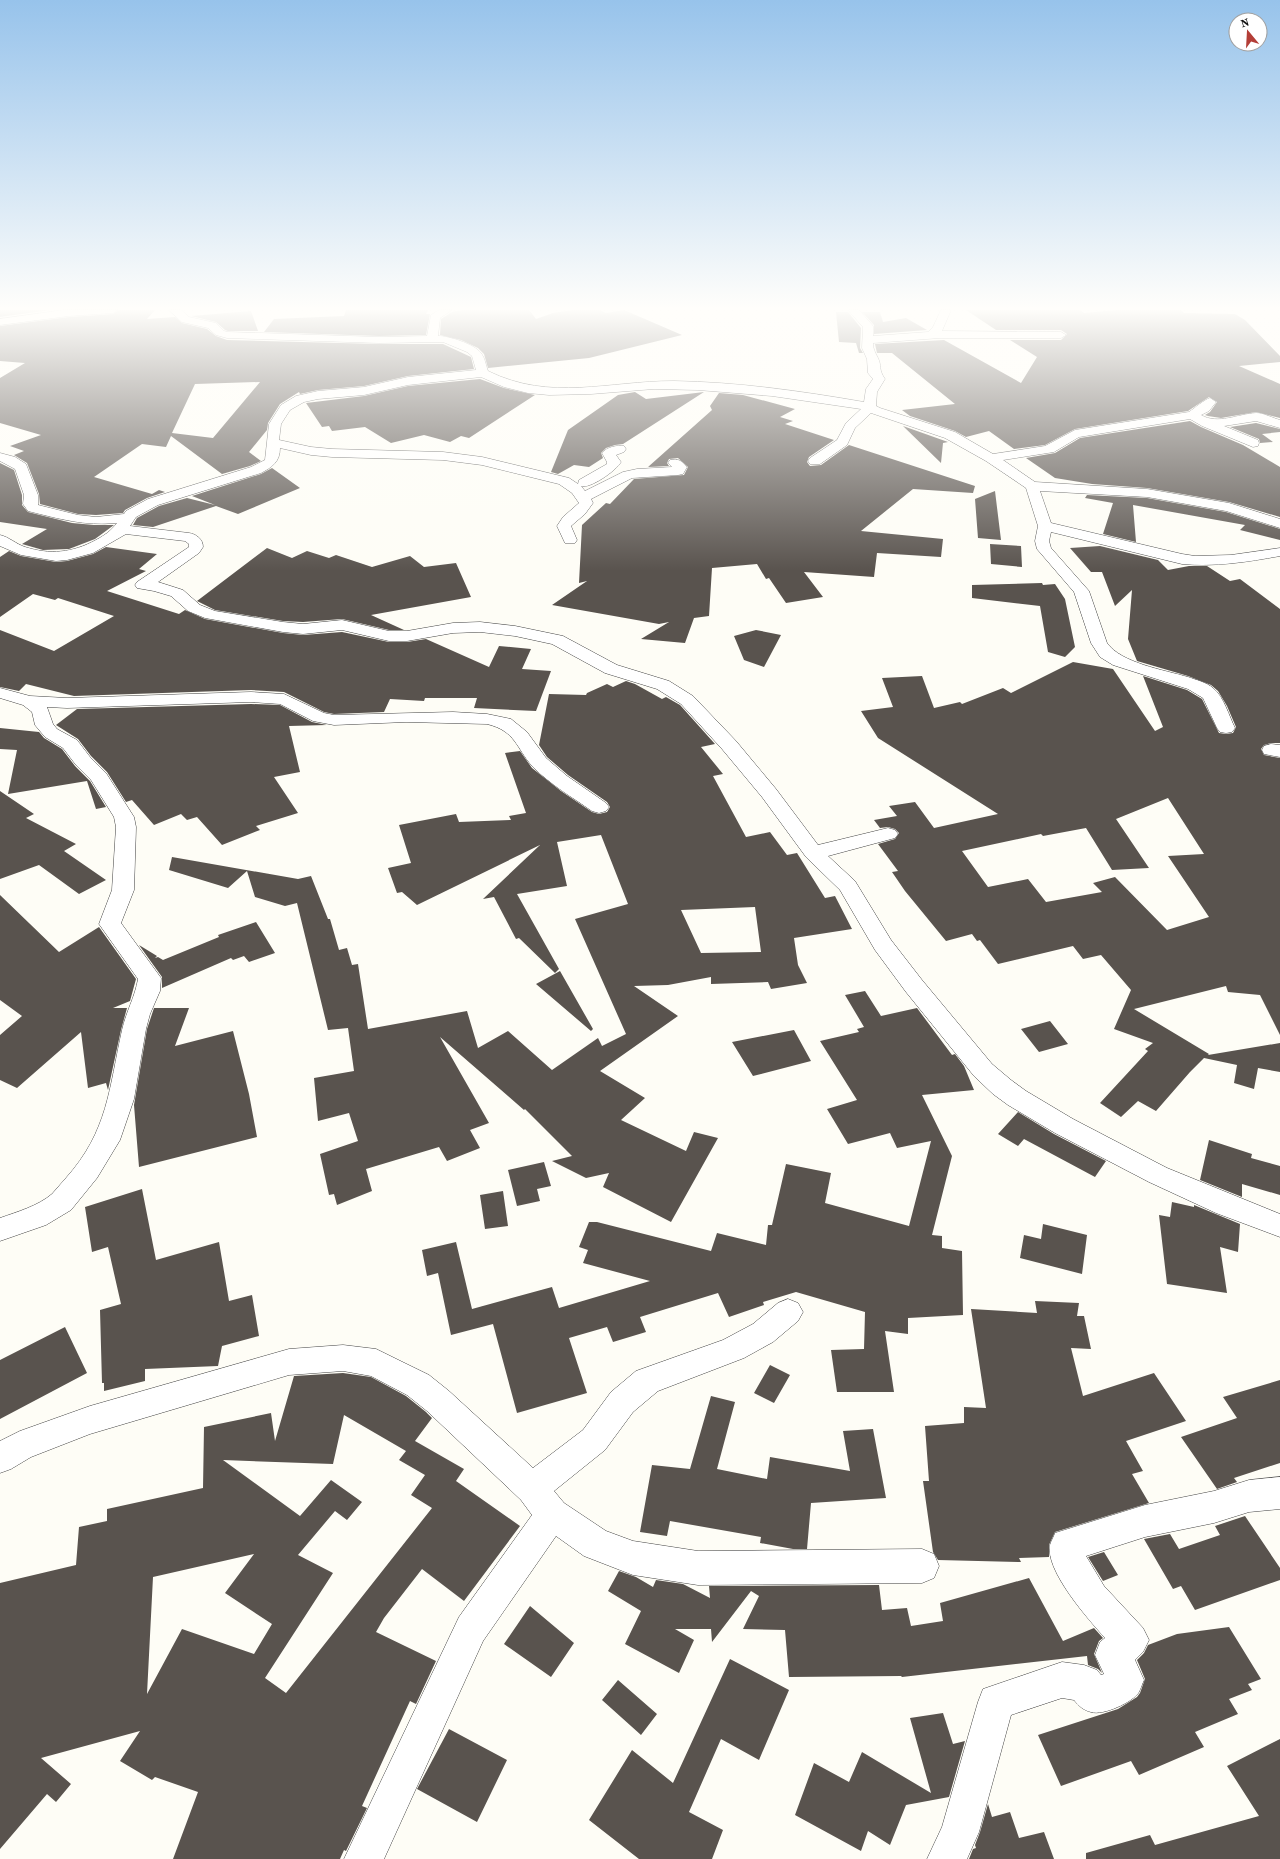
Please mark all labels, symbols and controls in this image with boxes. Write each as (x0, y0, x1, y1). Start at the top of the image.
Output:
north arrow (1228, 12, 1268, 52)
text: N (1239, 15, 1251, 31)

